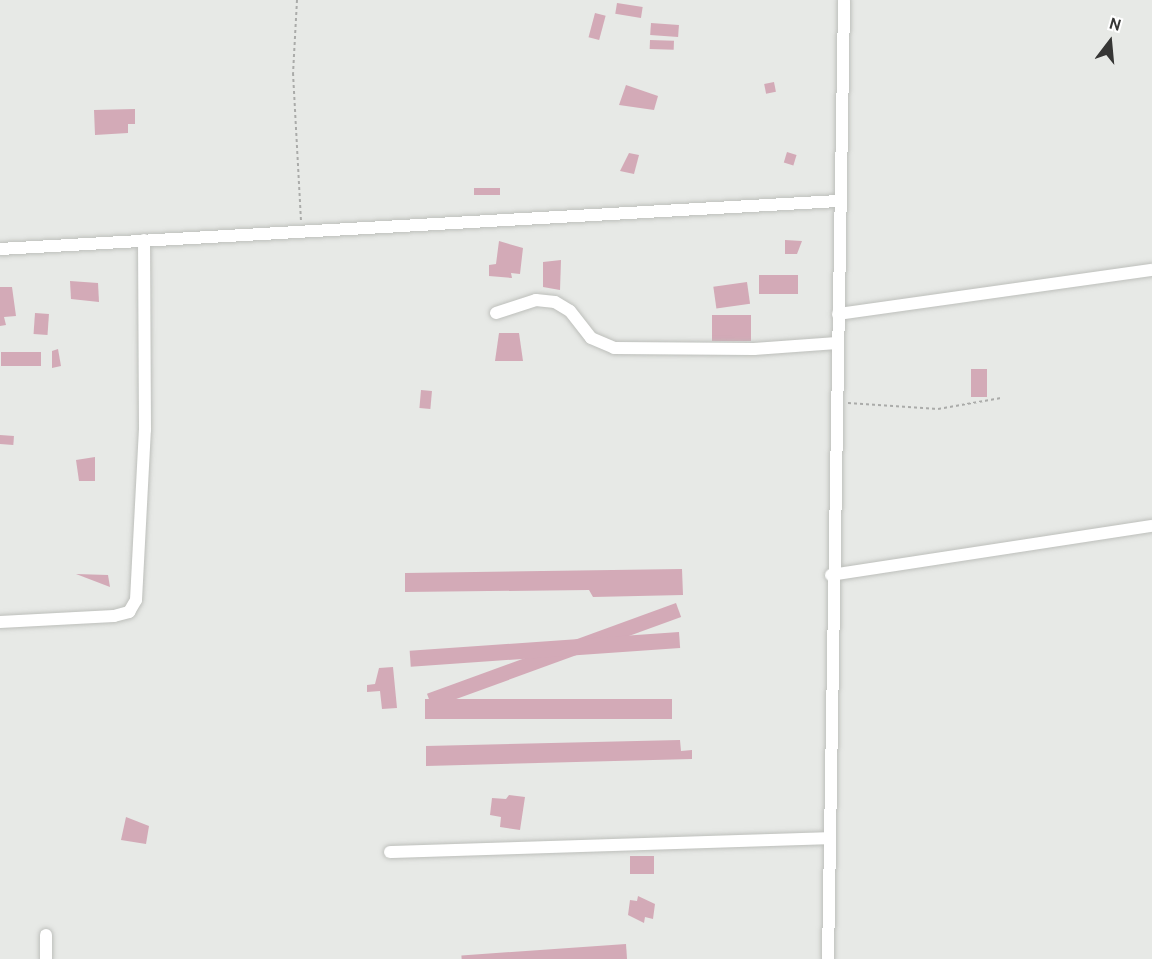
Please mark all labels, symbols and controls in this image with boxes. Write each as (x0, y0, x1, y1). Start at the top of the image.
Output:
north arrow (1080, 12, 1140, 72)
text: N (1107, 14, 1123, 35)

